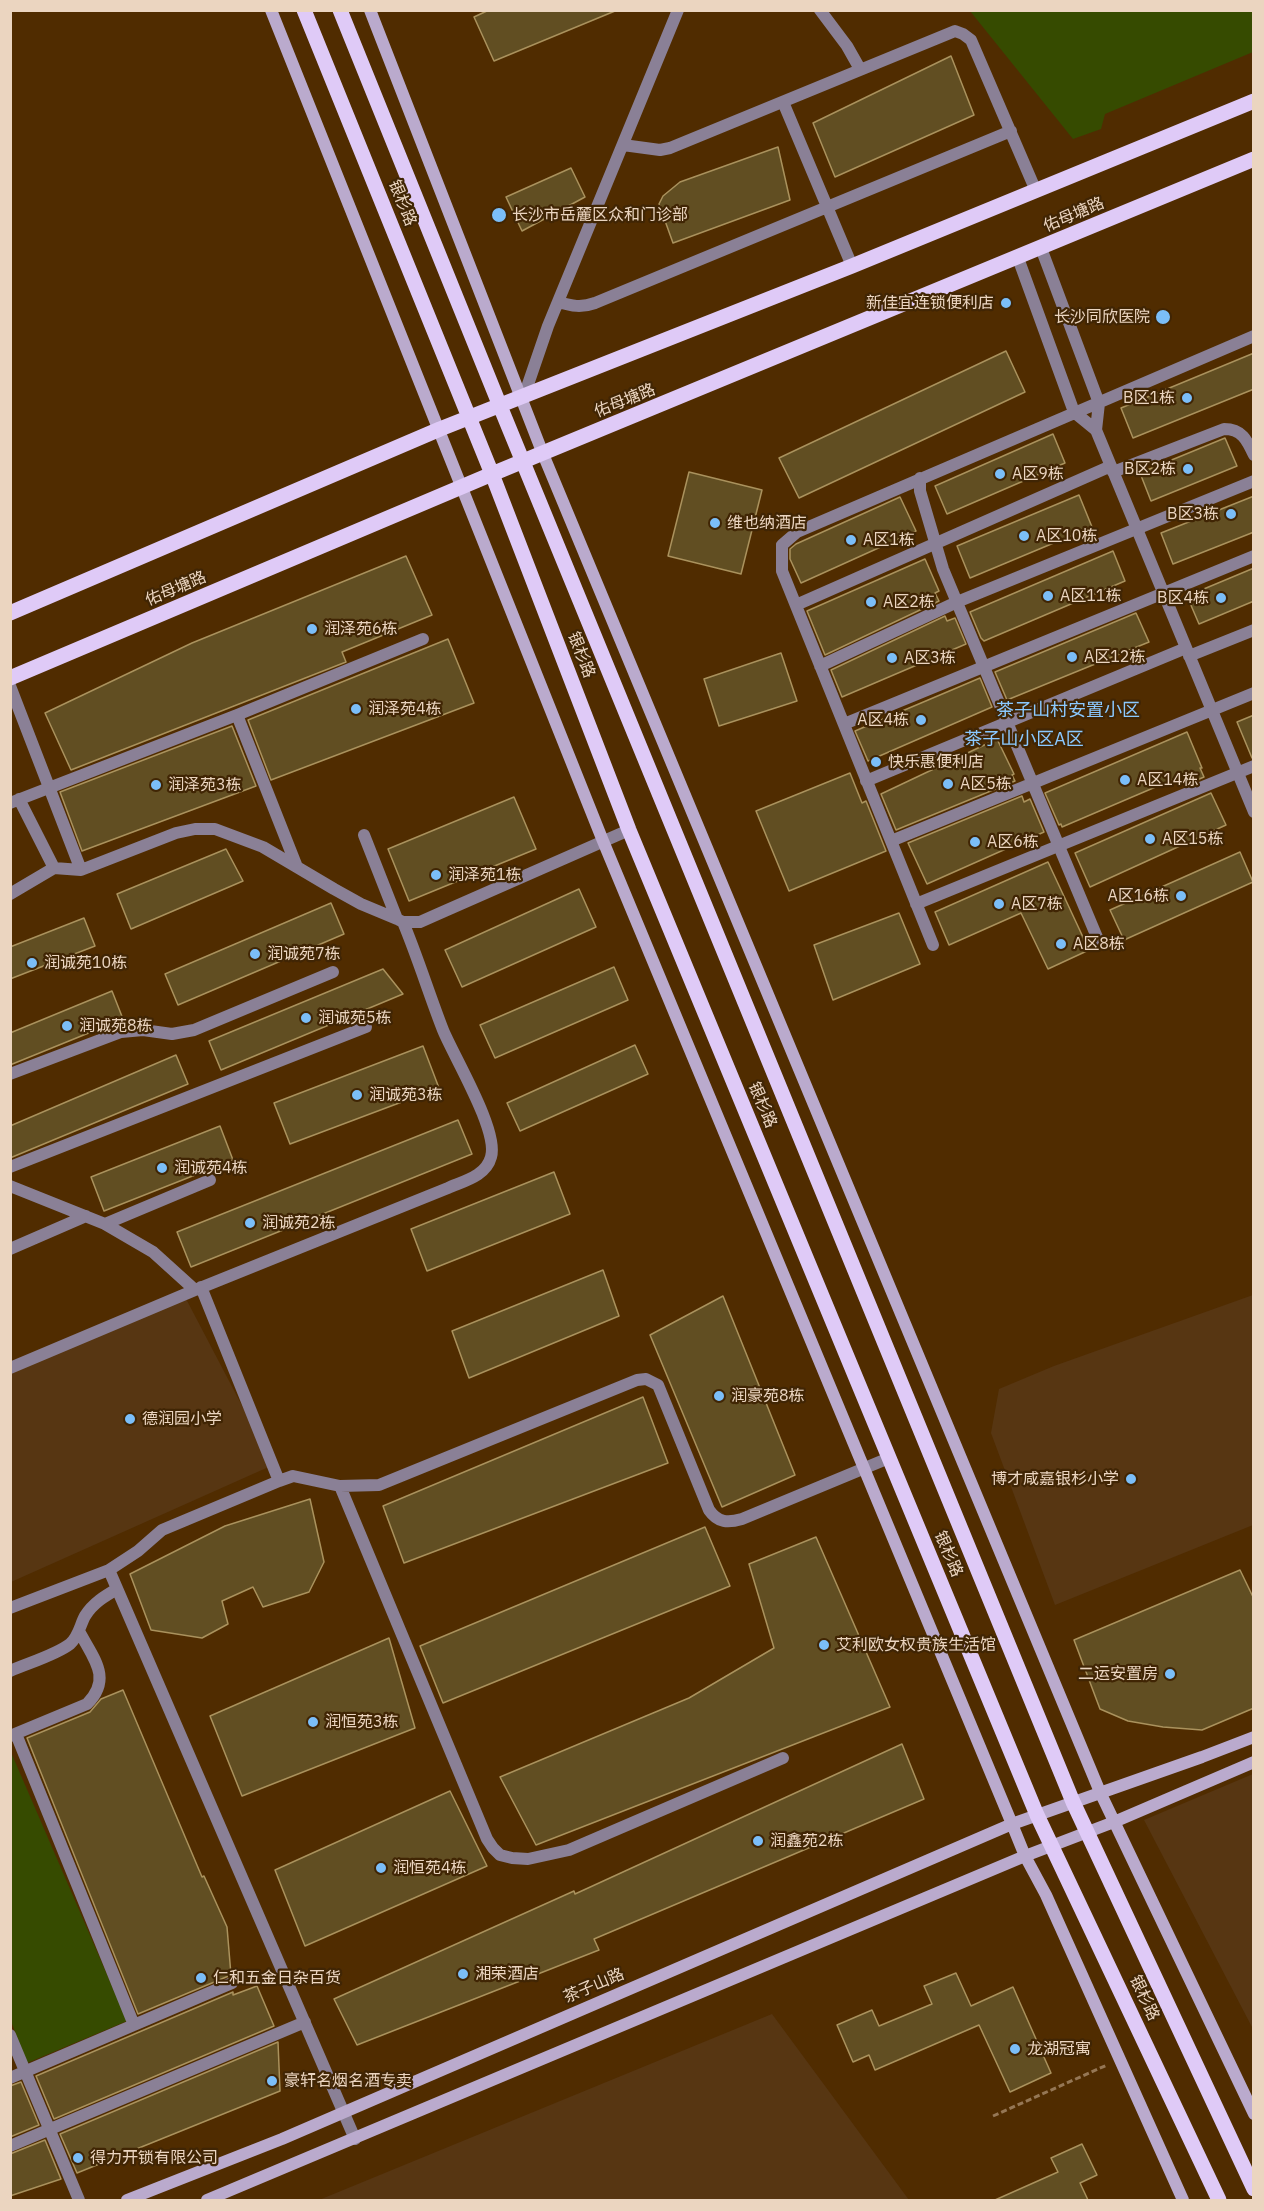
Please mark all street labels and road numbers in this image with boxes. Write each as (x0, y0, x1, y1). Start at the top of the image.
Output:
street label: 银杉路 (384, 177, 420, 229)
street label: 佑母塘路 (1041, 194, 1107, 236)
street label: 佑母塘路 (592, 380, 658, 422)
street label: 佑母塘路 (143, 568, 209, 610)
street label: 银杉路 (563, 629, 599, 681)
street label: 银杉路 (744, 1079, 780, 1131)
street label: 银杉路 (930, 1528, 966, 1580)
street label: 茶子山路 (561, 1965, 627, 2007)
street label: 银杉路 (1125, 1972, 1163, 2024)

